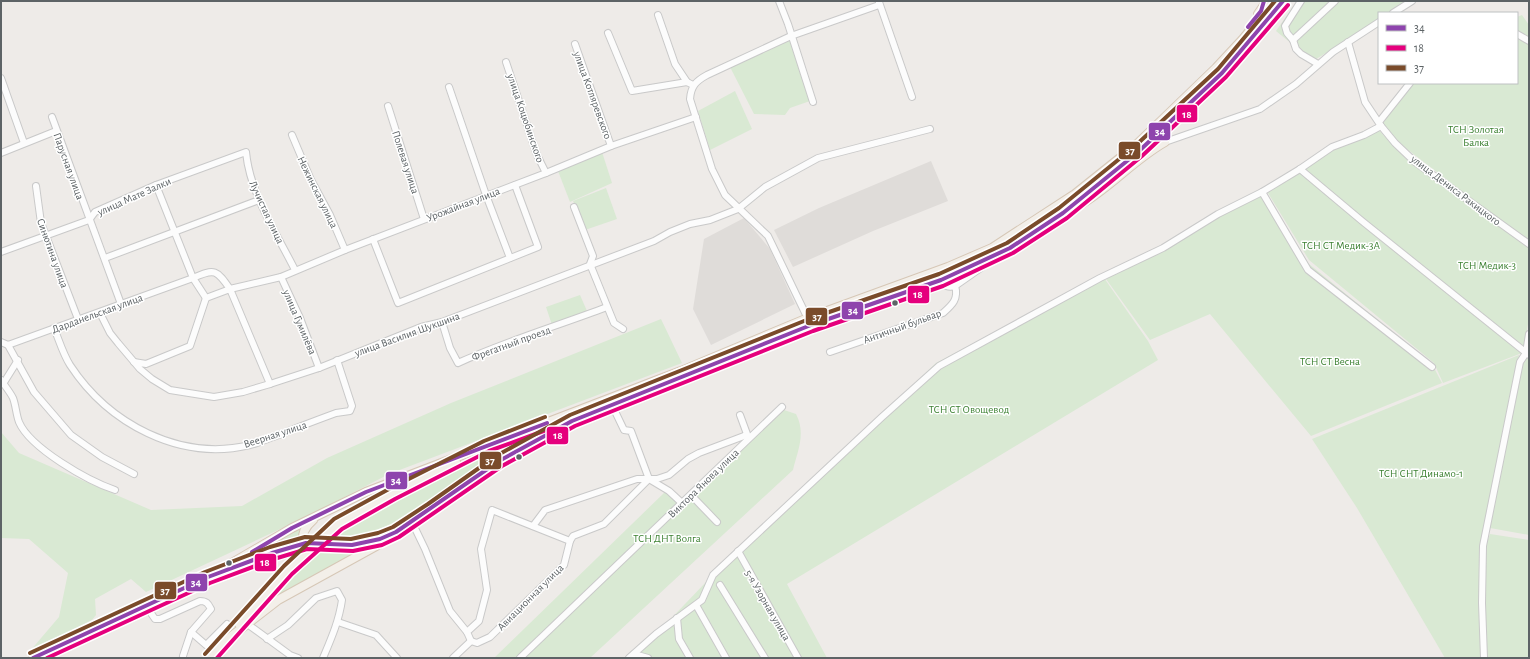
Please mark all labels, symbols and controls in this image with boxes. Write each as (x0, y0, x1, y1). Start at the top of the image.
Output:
legend (1378, 12, 1518, 84)
text: 34 (1414, 22, 1425, 34)
text: 18 (1414, 42, 1424, 54)
street label: улица Котляревского (571, 49, 613, 140)
text: 37 (1414, 62, 1424, 74)
street label: улица Коцюбинского (505, 71, 546, 164)
line badge: 18 (1176, 104, 1198, 123)
text: 18 (1182, 109, 1192, 120)
line badge: 34 (1148, 122, 1171, 141)
park label: ТСН Золотая Балка (1448, 124, 1504, 148)
text: 34 (1155, 126, 1166, 137)
street label: Полевая улица (390, 129, 421, 195)
street label: Парусная улица (51, 131, 86, 201)
line badge: 37 (1118, 141, 1141, 160)
text: 37 (1125, 145, 1135, 156)
street label: улица Дениса Ракицкого (1408, 153, 1503, 228)
street label: Нежинская улица (295, 155, 340, 230)
street label: улица Мате Залки (95, 175, 173, 218)
street label: Лучистая улица (247, 179, 286, 245)
street label: Урожайная улица (425, 185, 501, 224)
street label: Синютина улица (35, 217, 70, 290)
park label: ТСН СТ Медик-3А (1302, 240, 1380, 251)
park label: ТСН Медик-3 (1458, 260, 1517, 271)
line badge: 18 (907, 285, 930, 304)
street label: улица Гумилёва (281, 287, 318, 356)
text: 18 (913, 289, 923, 300)
street label: Дарданельская улица (50, 292, 144, 335)
unlabelled marker (890, 298, 900, 308)
line badge: 34 (841, 301, 864, 320)
text: 34 (848, 305, 859, 316)
line badge: 37 (805, 307, 828, 326)
street label: Античный бульвар (862, 307, 943, 346)
street label: улица Василия Шукшина (352, 310, 461, 359)
text: 37 (812, 311, 822, 322)
street label: Фрегатный проезд (470, 324, 553, 363)
park label: ТСН СТ Весна (1300, 356, 1360, 367)
park label: ТСН СТ Овощевод (929, 404, 1010, 415)
street label: Веерная улица (242, 419, 308, 450)
line badge: 18 (546, 426, 569, 445)
text: 18 (553, 430, 563, 441)
street label: Виктора Янова улица (666, 447, 741, 520)
line badge: 37 (479, 451, 502, 470)
unlabelled marker (514, 452, 524, 462)
text: 37 (485, 455, 495, 466)
park label: ТСН СНТ Динамо-1 (1379, 468, 1463, 479)
line badge: 34 (385, 471, 408, 490)
text: 34 (391, 475, 402, 486)
park label: ТСН ДНТ Волга (633, 533, 701, 544)
line badge: 18 (254, 553, 277, 572)
text: 18 (260, 557, 270, 568)
unlabelled marker (224, 558, 234, 568)
street label: Авиационная улица (495, 562, 566, 633)
street label: 5-я Узорная улица (743, 568, 792, 643)
line badge: 34 (185, 573, 208, 592)
text: 34 (191, 577, 202, 588)
line badge: 37 (154, 581, 177, 600)
text: 37 (160, 585, 170, 596)

